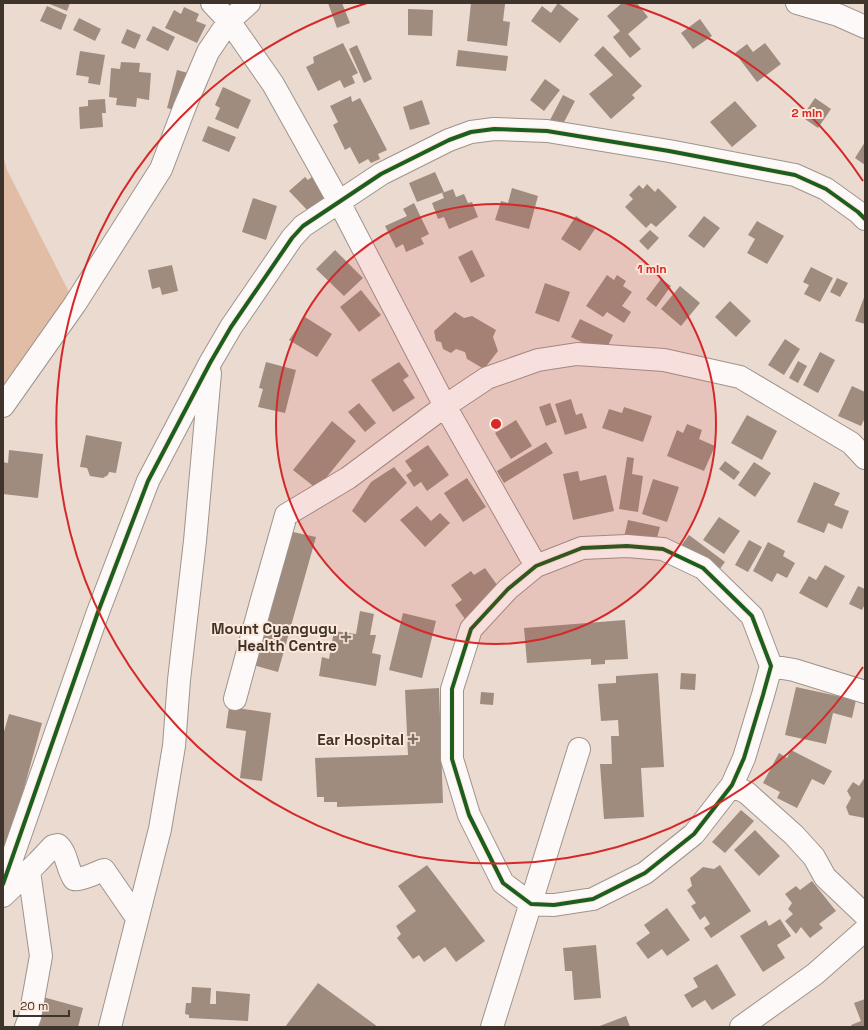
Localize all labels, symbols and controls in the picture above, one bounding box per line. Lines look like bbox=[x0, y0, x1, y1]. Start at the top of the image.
text: 2 min bbox=[791, 105, 823, 121]
text: 1 min bbox=[637, 261, 667, 277]
centre of rings bbox=[489, 417, 503, 431]
place label: Mount Cyangugu Health Centre bbox=[211, 619, 337, 655]
marker: Mount Cyangugu Health Centre bbox=[340, 631, 352, 643]
place label: Ear Hospital bbox=[317, 730, 404, 749]
marker: Ear Hospital bbox=[407, 733, 419, 745]
scale bar bbox=[14, 992, 69, 1018]
text: 20 m bbox=[20, 998, 48, 1014]

